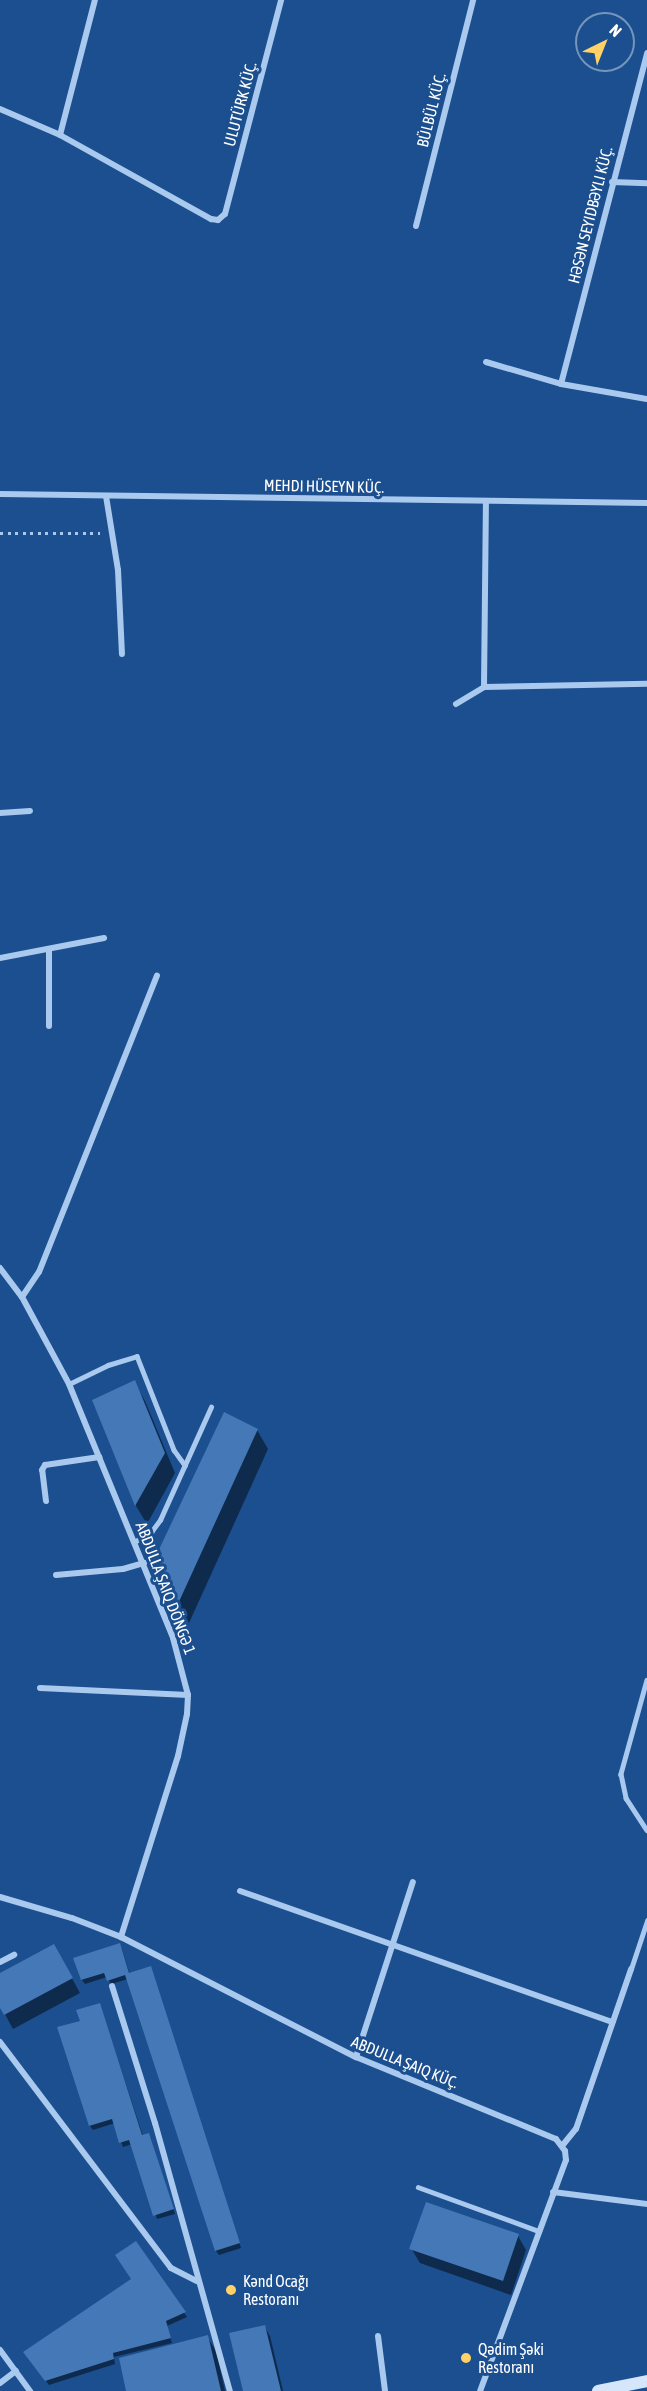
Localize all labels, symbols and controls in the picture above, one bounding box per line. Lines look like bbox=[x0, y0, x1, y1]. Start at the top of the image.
north arrow bbox=[575, 12, 635, 72]
text: N bbox=[606, 20, 626, 40]
street label: ULUTÜRK KÜÇ. bbox=[219, 60, 261, 148]
street label: BÜLBÜL KÜÇ. bbox=[412, 71, 450, 149]
street label: HƏSƏN SEYIDBƏYLI KÜÇ. bbox=[564, 145, 616, 285]
street label: MEHDI HÜSEYN KÜÇ. bbox=[264, 475, 384, 497]
street label: ABDULLA ŞAIQ DÖNGƏ 1 bbox=[132, 1519, 200, 1657]
street label: ABDULLA ŞAIQ KÜÇ. bbox=[349, 2032, 461, 2092]
place label: Kənd Ocağı Restoranı bbox=[243, 2271, 309, 2309]
marker: Kənd Ocağı Restoranı bbox=[224, 2283, 238, 2297]
place label: Qədim Şəki Restoranı bbox=[478, 2339, 544, 2377]
marker: Qədim Şəki Restoranı bbox=[459, 2351, 473, 2365]

